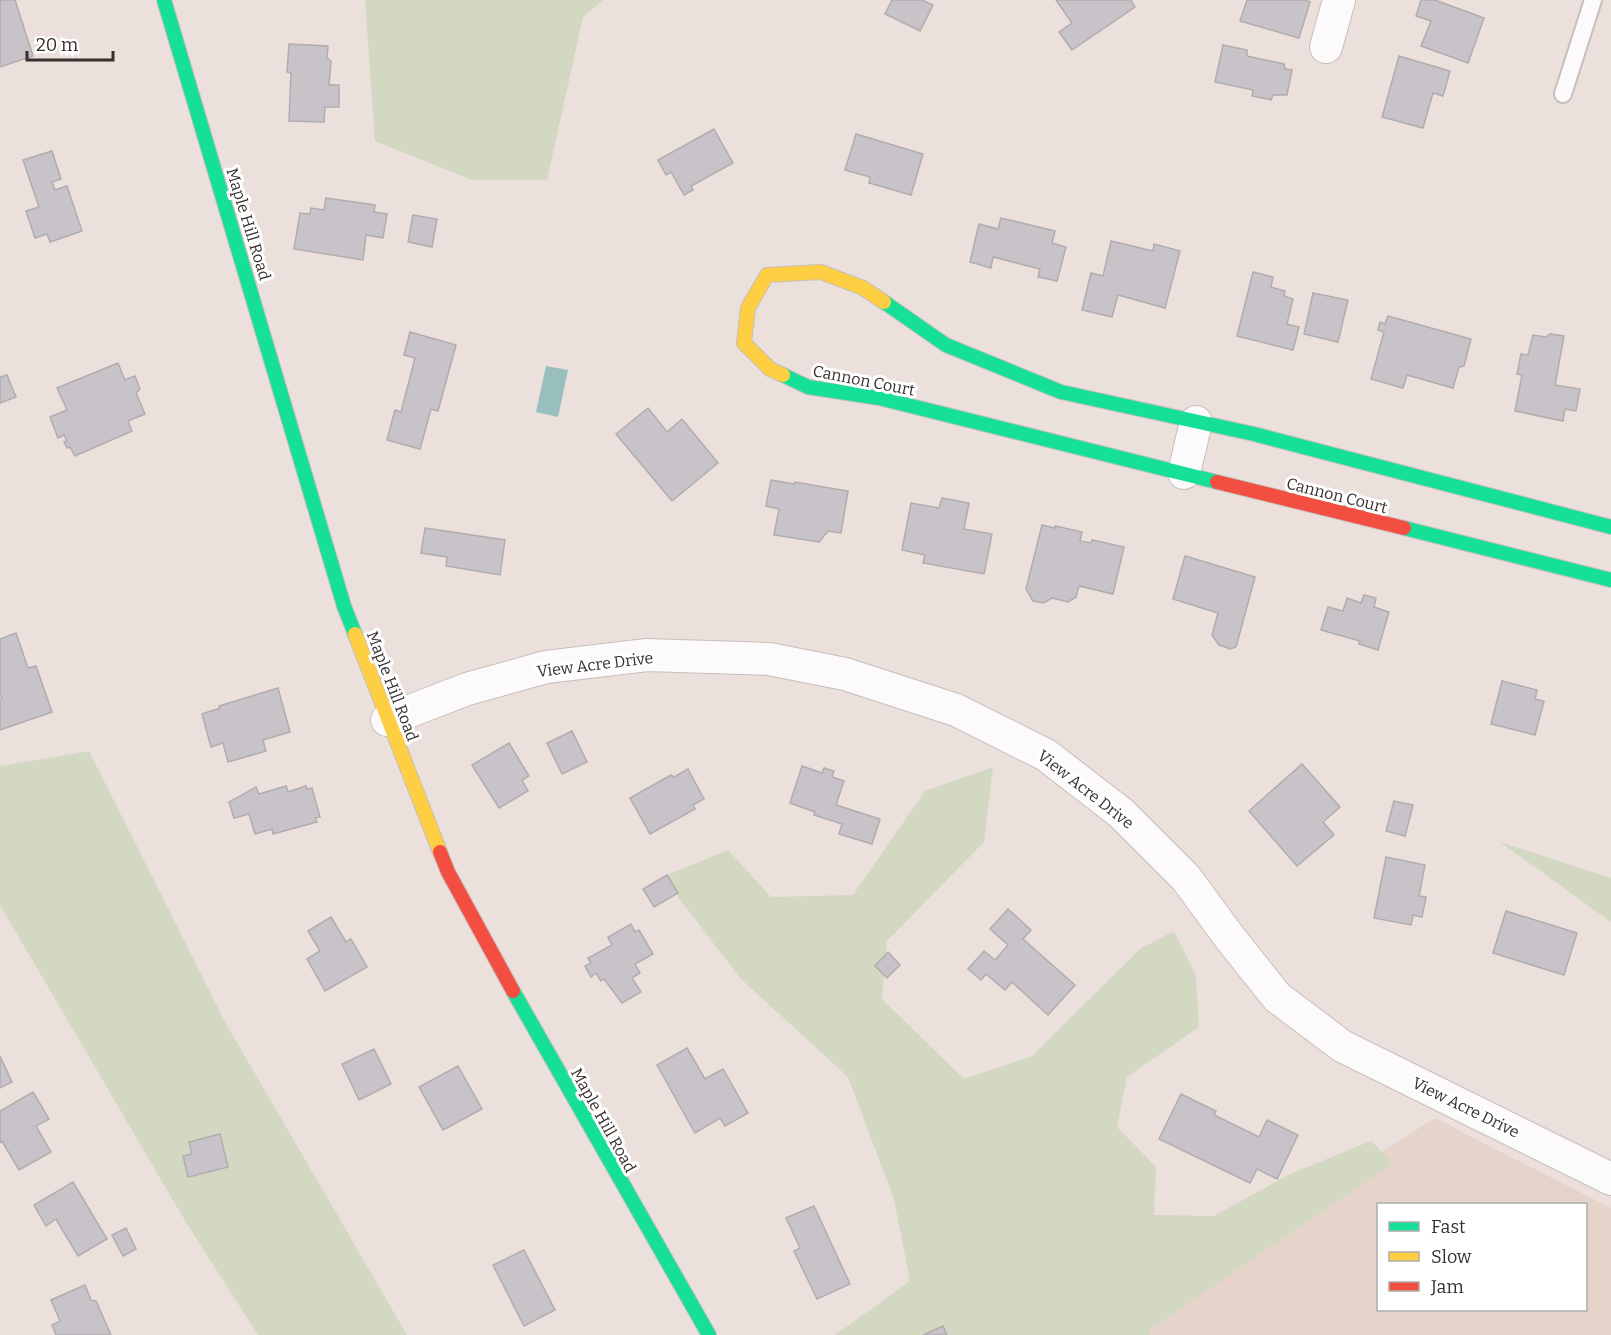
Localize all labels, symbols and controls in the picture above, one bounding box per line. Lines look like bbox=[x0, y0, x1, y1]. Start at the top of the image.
scale bar bbox=[27, 24, 112, 62]
text: 20 m bbox=[36, 34, 78, 56]
street label: Maple Hill Road bbox=[222, 166, 275, 283]
street label: Cannon Court bbox=[811, 361, 917, 400]
street label: Cannon Court bbox=[1284, 474, 1390, 517]
street label: Maple Hill Road bbox=[363, 628, 422, 744]
street label: View Acre Drive bbox=[536, 648, 654, 681]
street label: View Acre Drive bbox=[1034, 746, 1138, 833]
street label: Maple Hill Road bbox=[567, 1065, 640, 1176]
street label: View Acre Drive bbox=[1409, 1073, 1522, 1142]
legend bbox=[1377, 1203, 1587, 1311]
text: Fast bbox=[1431, 1216, 1466, 1238]
text: Slow bbox=[1431, 1246, 1472, 1268]
text: Jam bbox=[1430, 1276, 1464, 1298]

